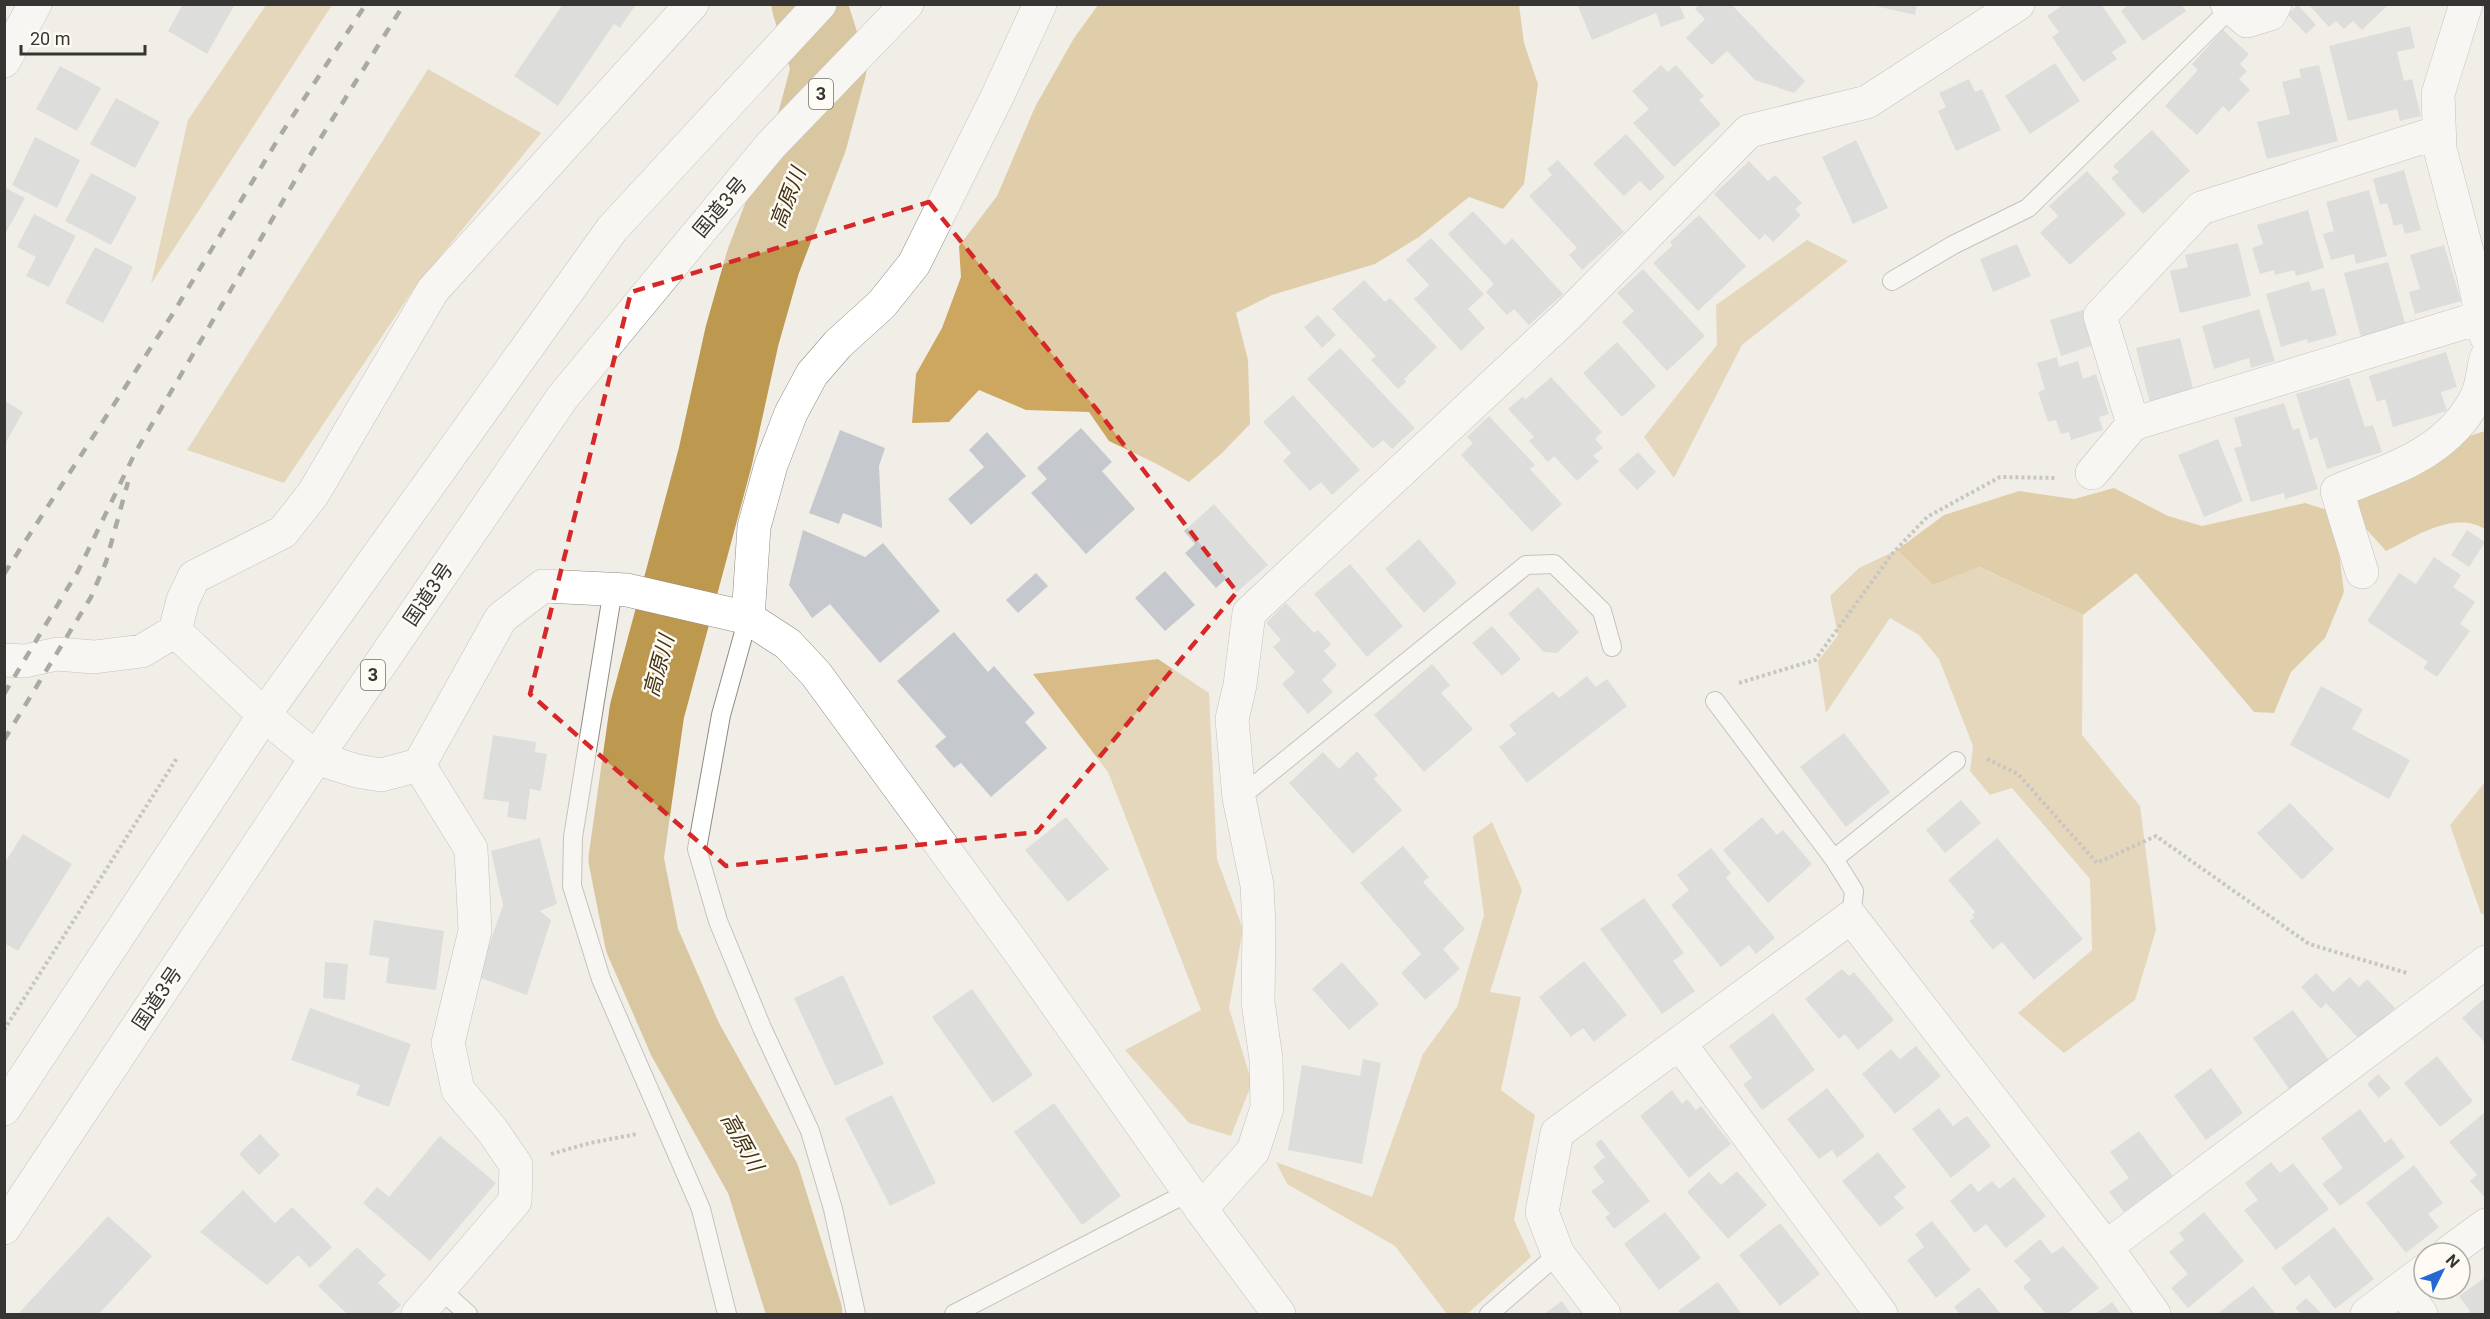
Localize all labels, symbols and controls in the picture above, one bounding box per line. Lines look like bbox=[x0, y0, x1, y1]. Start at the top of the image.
scale bar bbox=[21, 18, 146, 56]
text: 20 m bbox=[30, 28, 70, 49]
road number: 3 bbox=[809, 79, 833, 109]
water label: 高原川 bbox=[766, 162, 811, 232]
street label: 国道3号 bbox=[688, 172, 752, 242]
street label: 国道3号 bbox=[398, 558, 458, 630]
water label: 高原川 bbox=[639, 631, 679, 700]
road number: 3 bbox=[361, 660, 385, 690]
street label: 国道3号 bbox=[127, 962, 187, 1034]
water label: 高原川 bbox=[716, 1109, 769, 1177]
north arrow bbox=[2412, 1241, 2472, 1301]
text: N bbox=[2442, 1251, 2463, 1272]

